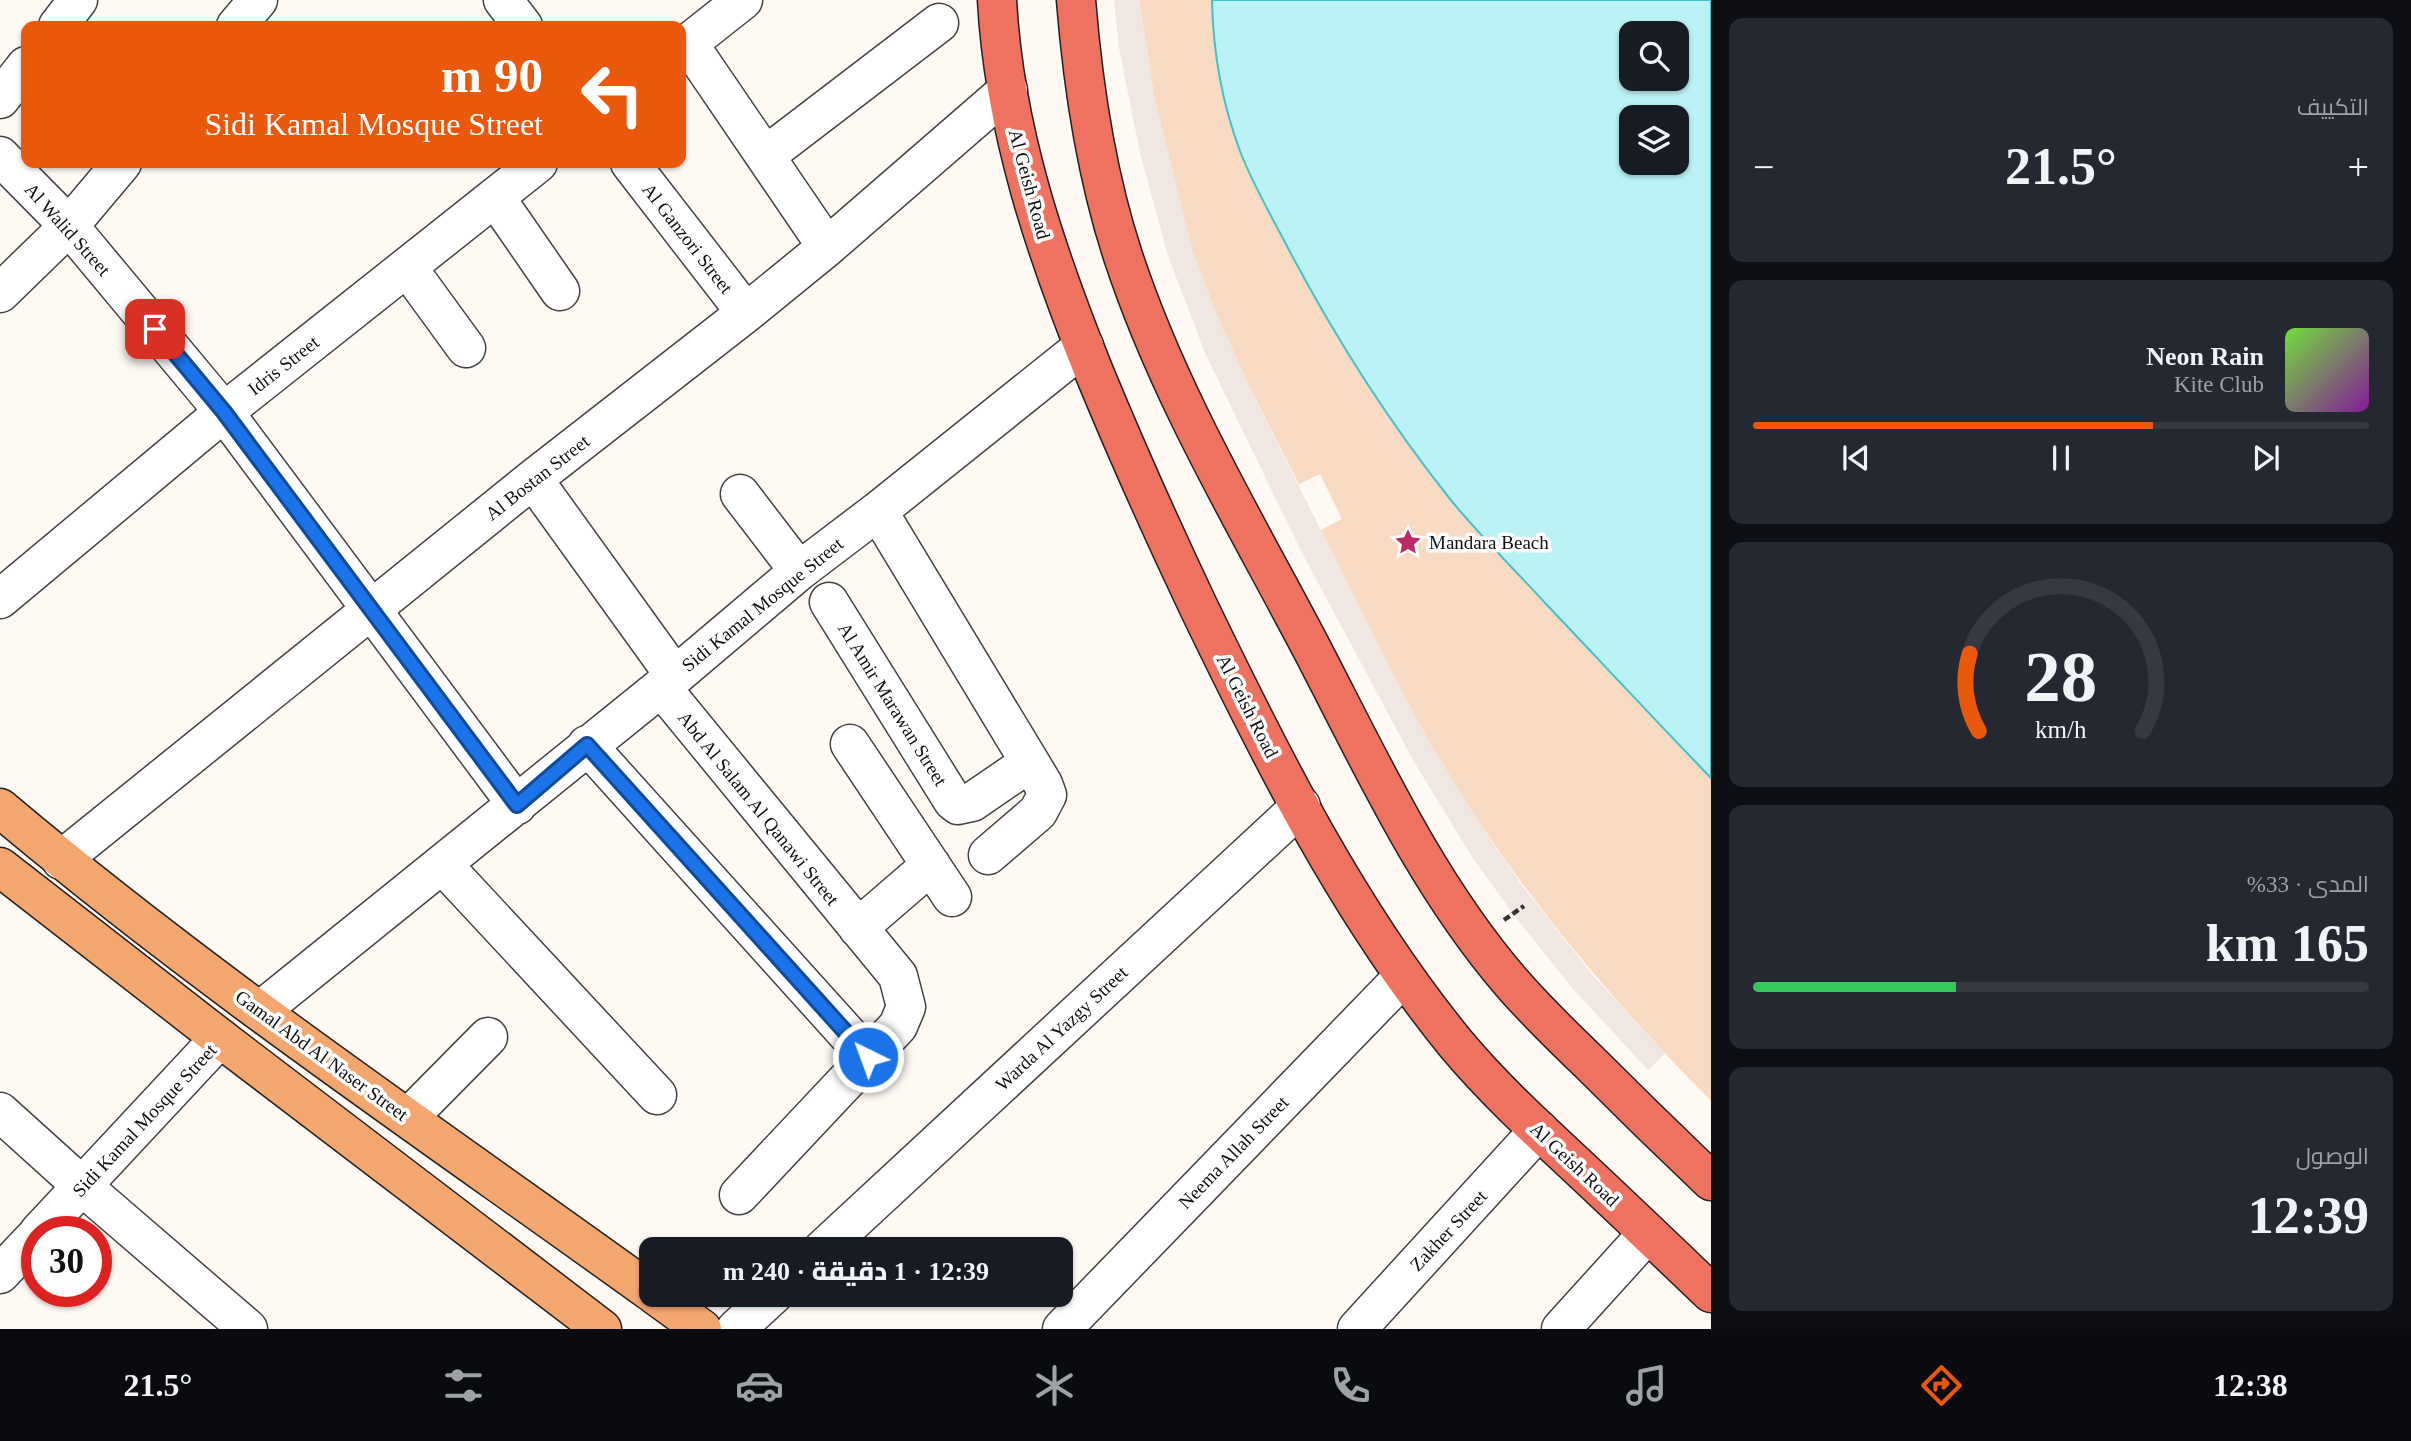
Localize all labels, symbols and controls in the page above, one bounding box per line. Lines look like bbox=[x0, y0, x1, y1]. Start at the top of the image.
map controls bbox=[1619, 21, 1689, 175]
button: search bbox=[1619, 21, 1689, 91]
text: 90 m bbox=[441, 48, 543, 103]
icon: left bbox=[567, 49, 658, 140]
text: التكييف bbox=[2297, 95, 2369, 120]
button: layers bbox=[1619, 105, 1689, 175]
text: Sidi Kamal Mosque Street bbox=[204, 106, 543, 142]
street label: Al Geish Road bbox=[1005, 127, 1054, 242]
text: 21.5° bbox=[2005, 138, 2117, 195]
text: − bbox=[1753, 146, 1774, 188]
text: + bbox=[2348, 146, 2369, 188]
street label: Al Walid Street bbox=[21, 179, 115, 281]
street label: Al Ganzori Street bbox=[638, 179, 738, 298]
pin bbox=[125, 299, 185, 359]
icon: arrive bbox=[136, 310, 174, 348]
street label: Idris Street bbox=[244, 331, 323, 399]
text: Neon Rain bbox=[2146, 342, 2264, 371]
text: Kite Club bbox=[2174, 372, 2264, 397]
street label: Al Bostan Street bbox=[481, 430, 594, 524]
icon: previous bbox=[1837, 439, 1875, 477]
icon: pause bbox=[2042, 439, 2080, 477]
icon: next bbox=[2247, 439, 2285, 477]
place icon: Mandara Beach bbox=[1393, 527, 1423, 557]
place label: Mandara Beach bbox=[1429, 532, 1549, 553]
street label: Sidi Kamal Mosque Street bbox=[678, 533, 848, 676]
street label: Al Amir Marawan Street bbox=[834, 619, 952, 790]
text: 28 bbox=[2025, 636, 2097, 717]
street label: Al Geish Road bbox=[1213, 651, 1283, 762]
street label: Abd Al Salam Al Qanawi Street bbox=[674, 707, 844, 910]
text: km/h bbox=[2035, 715, 2087, 742]
text: المدى · 33% bbox=[2247, 872, 2369, 897]
text: 165 km bbox=[2206, 915, 2369, 972]
street label: Warda Al Yazgy Street bbox=[991, 961, 1132, 1095]
street label: Gamal Abd Al Naser Street bbox=[231, 986, 413, 1125]
position arrow bbox=[831, 1020, 905, 1094]
street label: Sidi Kamal Mosque Street bbox=[68, 1039, 221, 1201]
street label: Neema Allah Street bbox=[1174, 1091, 1293, 1213]
street label: Al Geish Road bbox=[1526, 1118, 1623, 1211]
text: الوصول bbox=[2296, 1144, 2369, 1169]
street label: Zakher Street bbox=[1406, 1185, 1492, 1275]
text: 12:39 bbox=[2248, 1187, 2369, 1244]
speed limit sign: 30 bbox=[21, 1216, 112, 1307]
text: 12:39 · 1 دقيقة · 240 m bbox=[723, 1257, 989, 1286]
icon: filters bbox=[439, 1361, 488, 1410]
icon: car bbox=[735, 1361, 784, 1410]
icon: climate bbox=[1030, 1361, 1079, 1410]
icon: phone bbox=[1326, 1361, 1375, 1410]
icon: music bbox=[1622, 1361, 1671, 1410]
icon: directions bbox=[1917, 1361, 1966, 1410]
text: 21.5° bbox=[123, 1367, 192, 1403]
text: 12:38 bbox=[2213, 1367, 2288, 1403]

